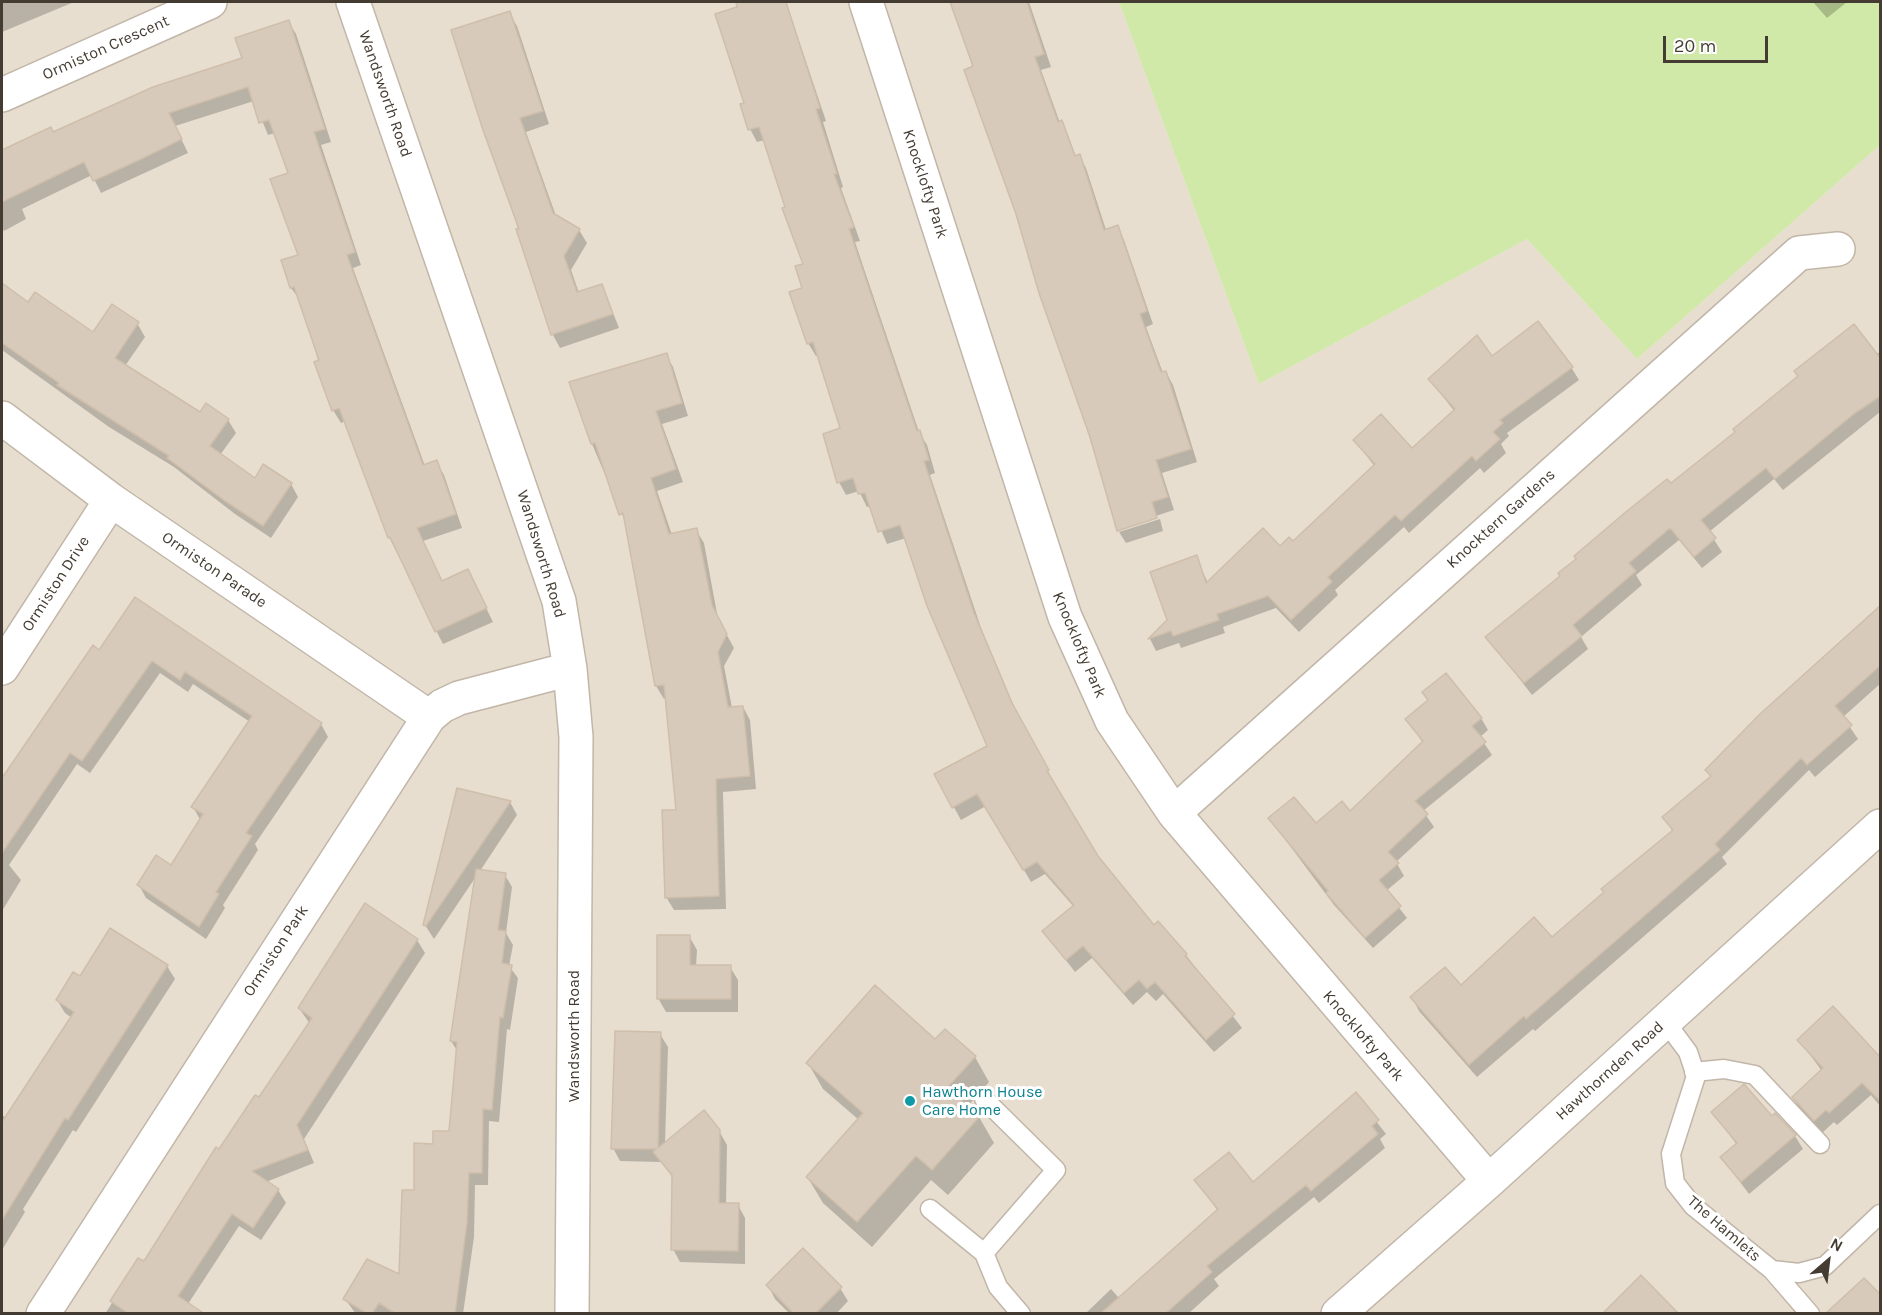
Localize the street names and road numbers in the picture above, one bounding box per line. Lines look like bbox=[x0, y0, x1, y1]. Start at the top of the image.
street label: Ormiston Crescent bbox=[40, 11, 172, 85]
street label: Wandsworth Road bbox=[354, 28, 416, 160]
street label: Knocklofty Park bbox=[898, 127, 952, 241]
street label: Knocktern Gardens bbox=[1443, 465, 1559, 573]
street label: Wandsworth Road bbox=[512, 488, 570, 620]
street label: Ormiston Parade bbox=[158, 528, 270, 612]
street label: Ormiston Drive bbox=[18, 533, 94, 635]
street label: Knocklofty Park bbox=[1048, 589, 1110, 701]
street label: Ormiston Park bbox=[239, 902, 313, 1000]
street label: Wandsworth Road bbox=[564, 970, 584, 1102]
street label: Knocklofty Park bbox=[1318, 987, 1408, 1085]
street label: Hawthornden Road bbox=[1552, 1017, 1668, 1125]
street label: The Hamlets bbox=[1683, 1192, 1765, 1266]

